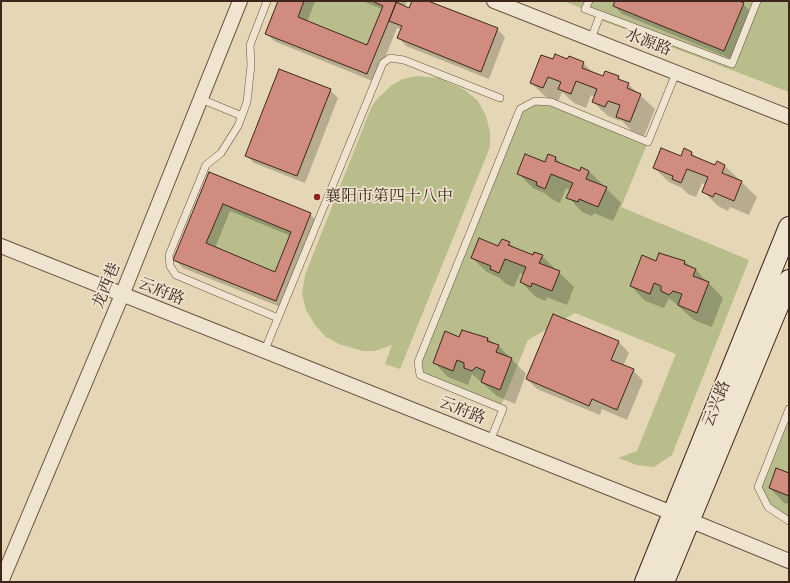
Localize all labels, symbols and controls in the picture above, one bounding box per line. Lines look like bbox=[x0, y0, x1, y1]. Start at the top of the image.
street label: 水源路 bbox=[622, 25, 674, 61]
place label: 襄阳市第四十八中 bbox=[325, 187, 453, 207]
marker: 襄阳市第四十八中 bbox=[312, 192, 322, 202]
street label: 龙西巷 bbox=[89, 260, 125, 312]
street label: 云府路 bbox=[135, 274, 187, 310]
street label: 云兴路 bbox=[699, 378, 735, 430]
street label: 云府路 bbox=[436, 393, 488, 429]

